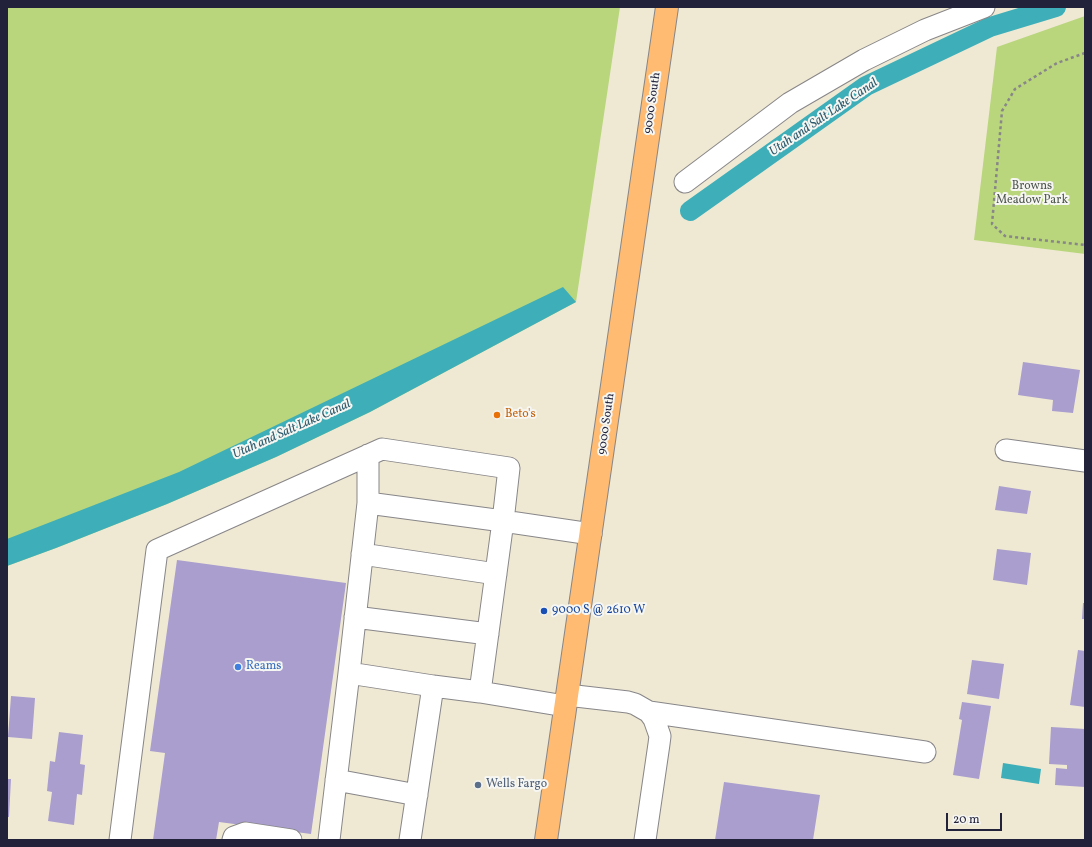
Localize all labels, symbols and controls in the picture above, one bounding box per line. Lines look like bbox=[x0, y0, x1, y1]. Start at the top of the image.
street label: 9000 South bbox=[642, 71, 664, 135]
water label: Utah and Salt Lake Canal bbox=[767, 76, 881, 160]
park label: Browns Meadow Park bbox=[996, 180, 1068, 208]
street label: 9000 South bbox=[596, 392, 618, 456]
water label: Utah and Salt Lake Canal bbox=[231, 397, 353, 463]
place label: Beto's bbox=[505, 408, 536, 422]
marker: Beto's bbox=[492, 410, 502, 420]
place label: 9000 S @ 2610 W bbox=[552, 604, 645, 618]
marker: 9000 S @ 2610 W bbox=[539, 606, 549, 616]
place label: Reams bbox=[246, 660, 281, 674]
marker: Reams bbox=[233, 662, 243, 672]
place label: Wells Fargo bbox=[486, 778, 547, 792]
marker: Wells Fargo bbox=[473, 780, 483, 790]
scale bar bbox=[948, 805, 1004, 831]
text: 20 m bbox=[953, 812, 980, 828]

